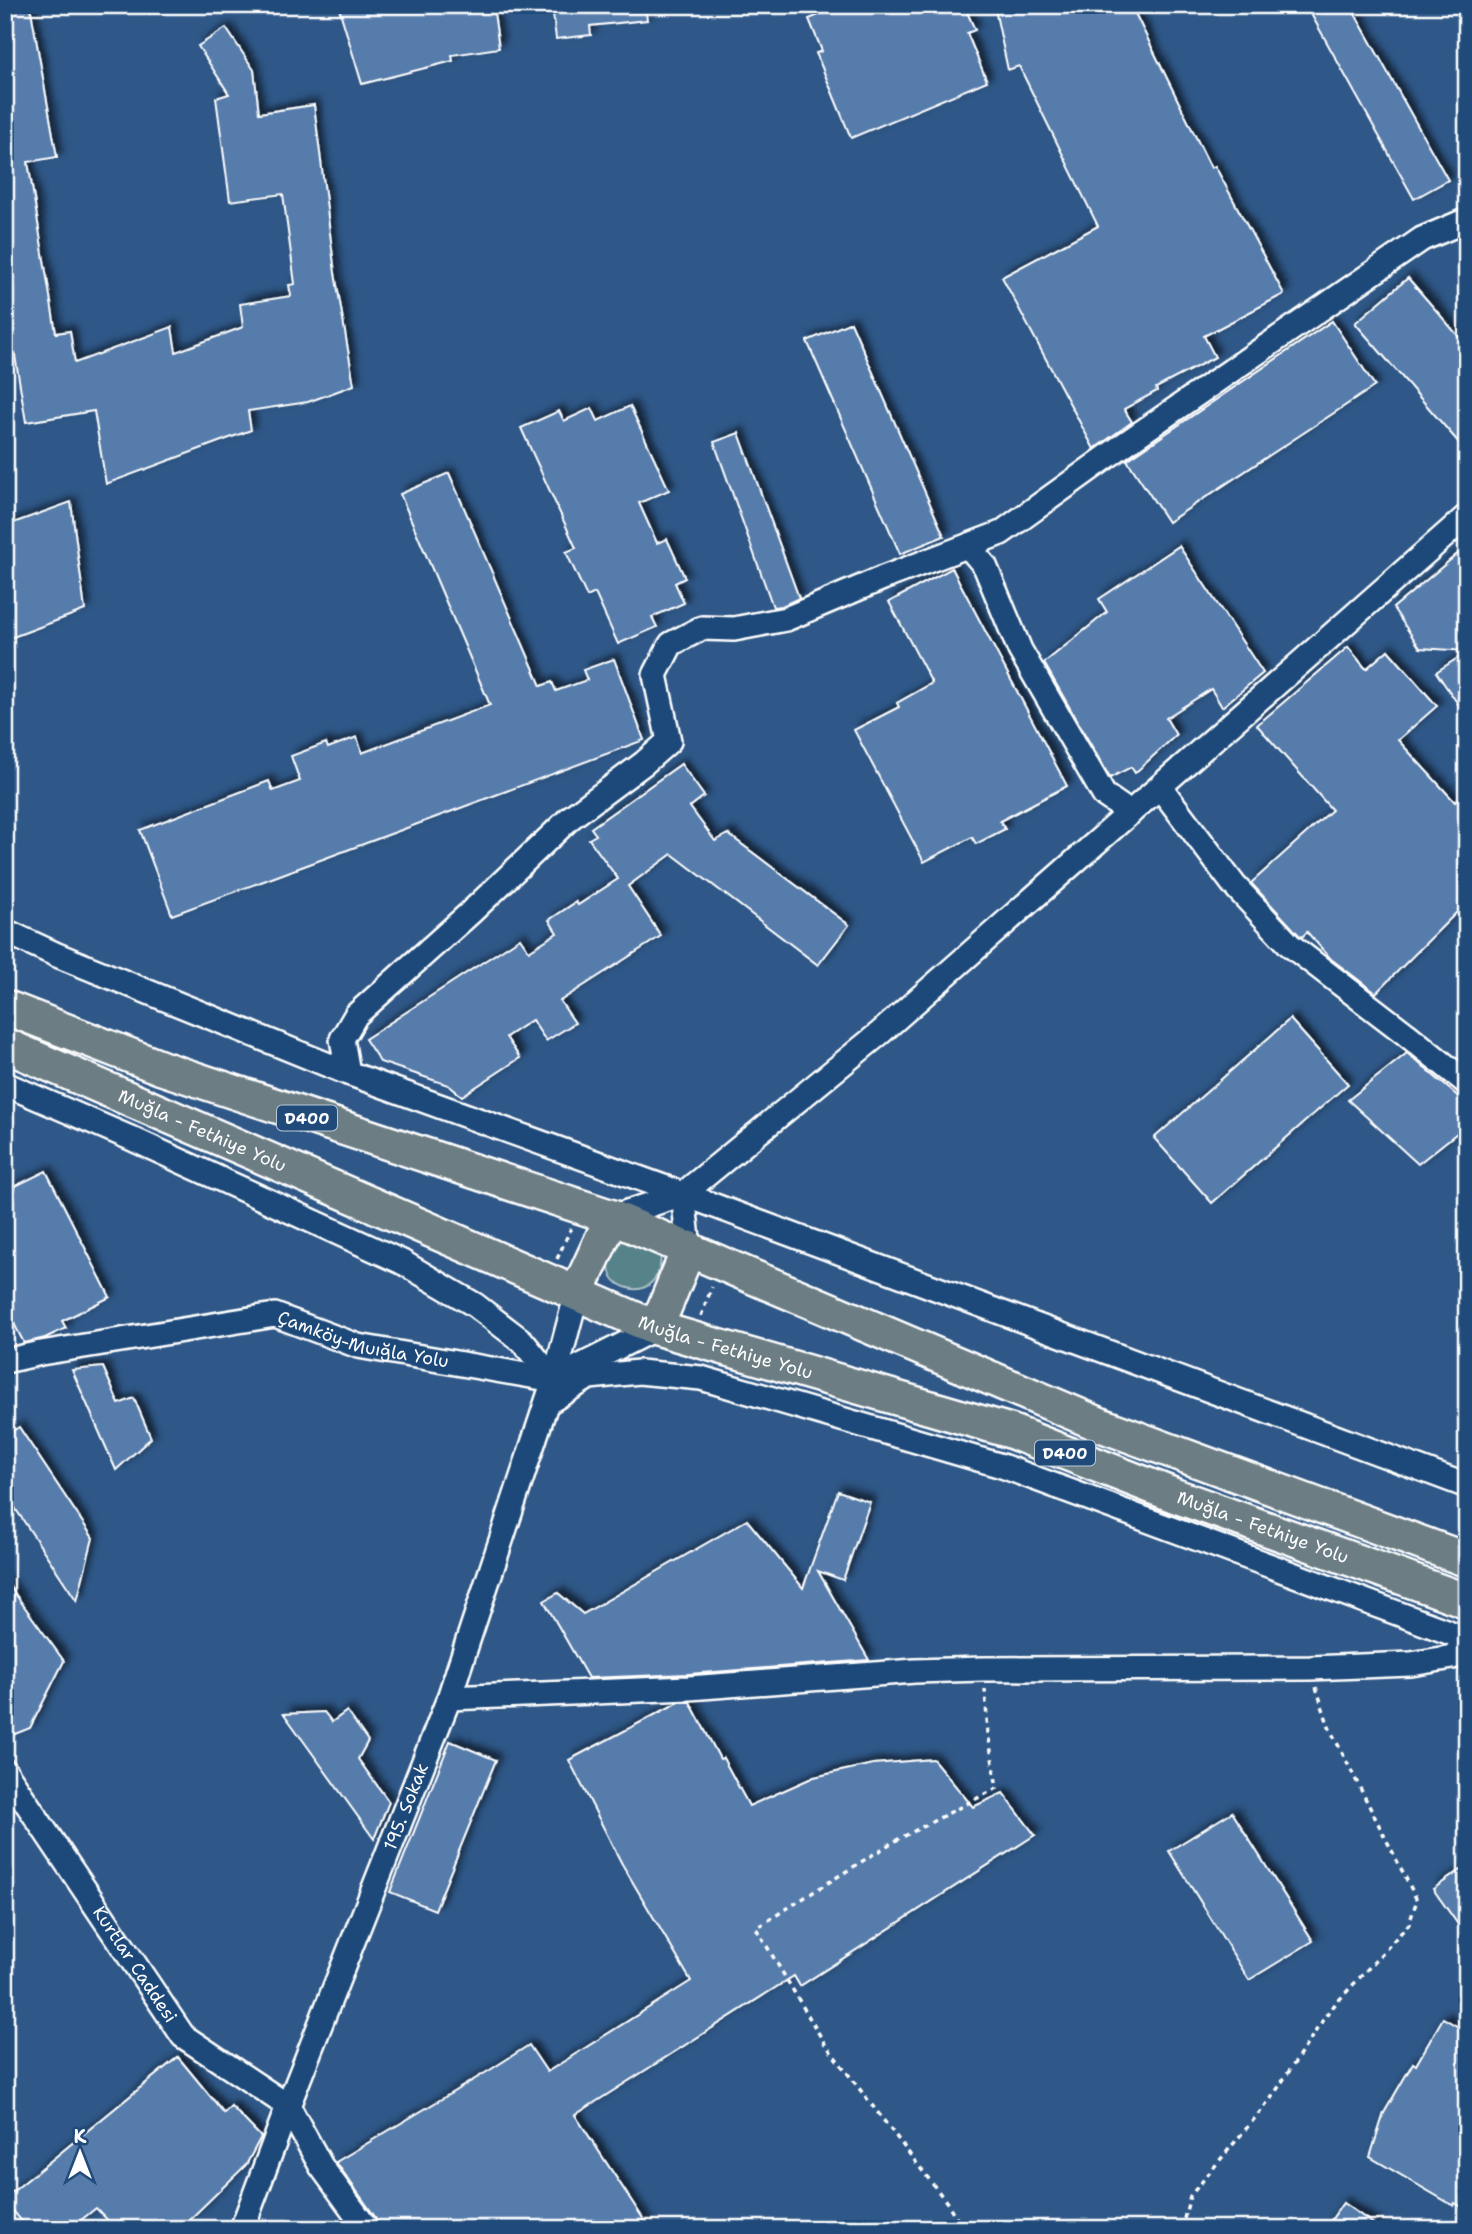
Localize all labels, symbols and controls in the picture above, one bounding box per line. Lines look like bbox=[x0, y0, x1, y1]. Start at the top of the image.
street label: Muğla - Fethiye Yolu bbox=[114, 1084, 290, 1178]
road number: D400 bbox=[277, 1106, 337, 1130]
street label: Çamköy-Muığla Yolu bbox=[274, 1305, 451, 1374]
street label: Muğla - Fethiye Yolu bbox=[634, 1310, 815, 1385]
road number: D400 bbox=[1035, 1441, 1095, 1466]
street label: Muğla - Fethiye Yolu bbox=[1174, 1485, 1352, 1569]
street label: 195. Sokak bbox=[378, 1760, 434, 1854]
street label: Kurtlar Caddesi bbox=[87, 1901, 183, 2027]
north arrow bbox=[46, 2118, 116, 2188]
text: K bbox=[74, 2124, 87, 2149]

